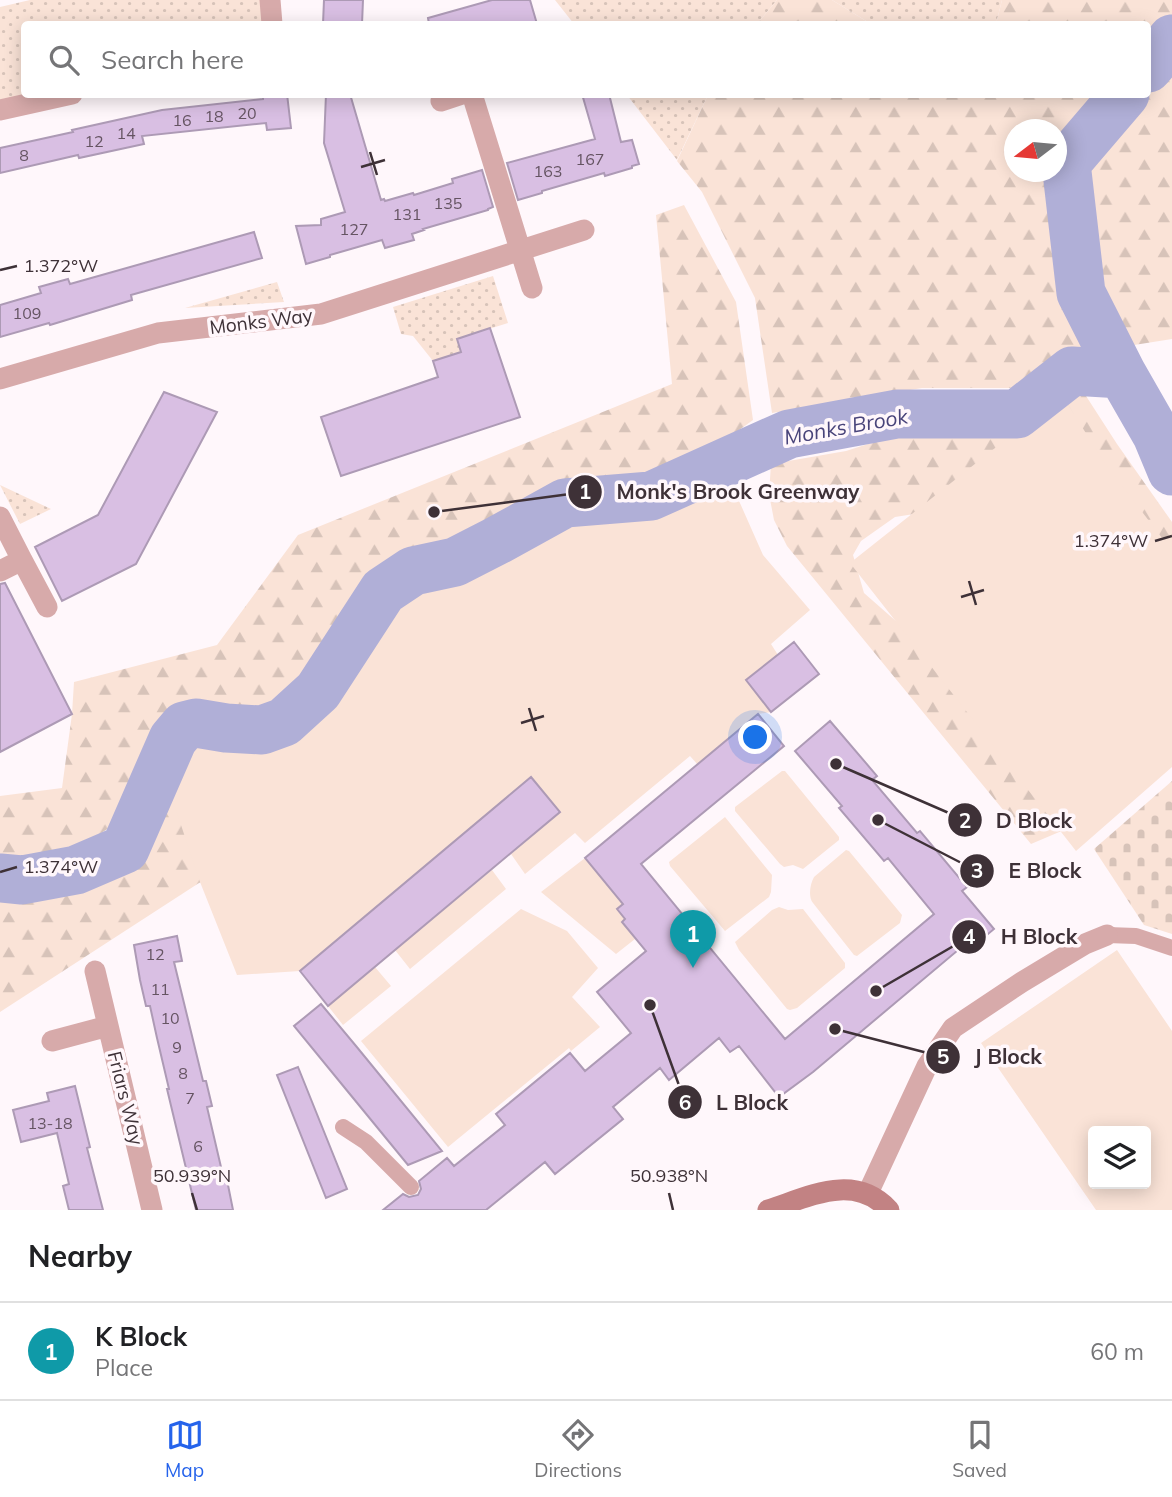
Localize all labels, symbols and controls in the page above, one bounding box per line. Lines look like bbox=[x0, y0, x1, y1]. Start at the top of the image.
search box bbox=[21, 21, 1151, 98]
icon: search bbox=[45, 41, 83, 79]
text: Search here bbox=[101, 43, 244, 76]
house number: 20 bbox=[237, 103, 257, 123]
house number: 18 bbox=[204, 106, 224, 126]
house number: 16 bbox=[172, 110, 192, 130]
north arrow bbox=[1004, 119, 1067, 182]
house number: 14 bbox=[116, 123, 136, 143]
house number: 12 bbox=[84, 131, 104, 151]
house number: 8 bbox=[19, 145, 29, 165]
house number: 167 bbox=[576, 149, 604, 169]
house number: 163 bbox=[534, 161, 562, 181]
house number: 135 bbox=[434, 193, 462, 213]
house number: 131 bbox=[393, 204, 421, 224]
house number: 127 bbox=[340, 219, 368, 239]
text: 1.372°W bbox=[24, 254, 98, 277]
house number: 109 bbox=[13, 303, 41, 323]
street label: Monks Way bbox=[208, 303, 314, 339]
water label: Monks Brook bbox=[782, 402, 911, 450]
callout: Monk's Brook Greenway bbox=[568, 471, 874, 513]
text: 1 bbox=[579, 478, 591, 504]
text: Monk's Brook Greenway bbox=[617, 478, 860, 504]
text: 1.374°W bbox=[1074, 529, 1148, 552]
your location bbox=[738, 720, 772, 754]
callout: D Block bbox=[947, 799, 1086, 841]
text: 2 bbox=[959, 807, 971, 833]
text: D Block bbox=[996, 807, 1073, 833]
callout: E Block bbox=[959, 850, 1095, 892]
text: 1.374°W bbox=[24, 855, 98, 878]
text: 3 bbox=[971, 857, 983, 883]
text: E Block bbox=[1009, 857, 1082, 883]
pin: 1 bbox=[670, 910, 716, 968]
callout: H Block bbox=[952, 916, 1091, 958]
text: 4 bbox=[963, 923, 976, 949]
text: H Block bbox=[1001, 923, 1078, 949]
house number: 12 bbox=[145, 944, 165, 964]
house number: 11 bbox=[150, 979, 170, 999]
house number: 10 bbox=[160, 1008, 180, 1028]
callout: J Block bbox=[925, 1036, 1056, 1078]
house number: 9 bbox=[172, 1037, 182, 1057]
text: 5 bbox=[937, 1043, 949, 1069]
text: J Block bbox=[974, 1043, 1042, 1069]
street label: Friars Way bbox=[103, 1049, 149, 1147]
house number: 8 bbox=[178, 1063, 188, 1083]
callout: L Block bbox=[667, 1081, 802, 1123]
house number: 7 bbox=[185, 1088, 195, 1108]
text: 6 bbox=[679, 1089, 691, 1115]
text: L Block bbox=[716, 1089, 788, 1115]
house number: 13-18 bbox=[27, 1113, 73, 1133]
map controls bbox=[1088, 1126, 1151, 1189]
button: layers bbox=[1088, 1126, 1151, 1189]
house number: 6 bbox=[193, 1136, 203, 1156]
text: 50.939°N bbox=[153, 1164, 231, 1187]
text: 50.938°N bbox=[630, 1164, 708, 1187]
text: Nearby bbox=[28, 1237, 132, 1275]
text: K Block bbox=[95, 1320, 187, 1353]
text: 1 bbox=[44, 1337, 58, 1366]
text: 60 m bbox=[1090, 1337, 1144, 1366]
text: Place bbox=[95, 1353, 153, 1382]
tab: Map bbox=[165, 1416, 204, 1482]
tab: Directions bbox=[534, 1416, 622, 1482]
tab: Saved bbox=[952, 1416, 1007, 1482]

